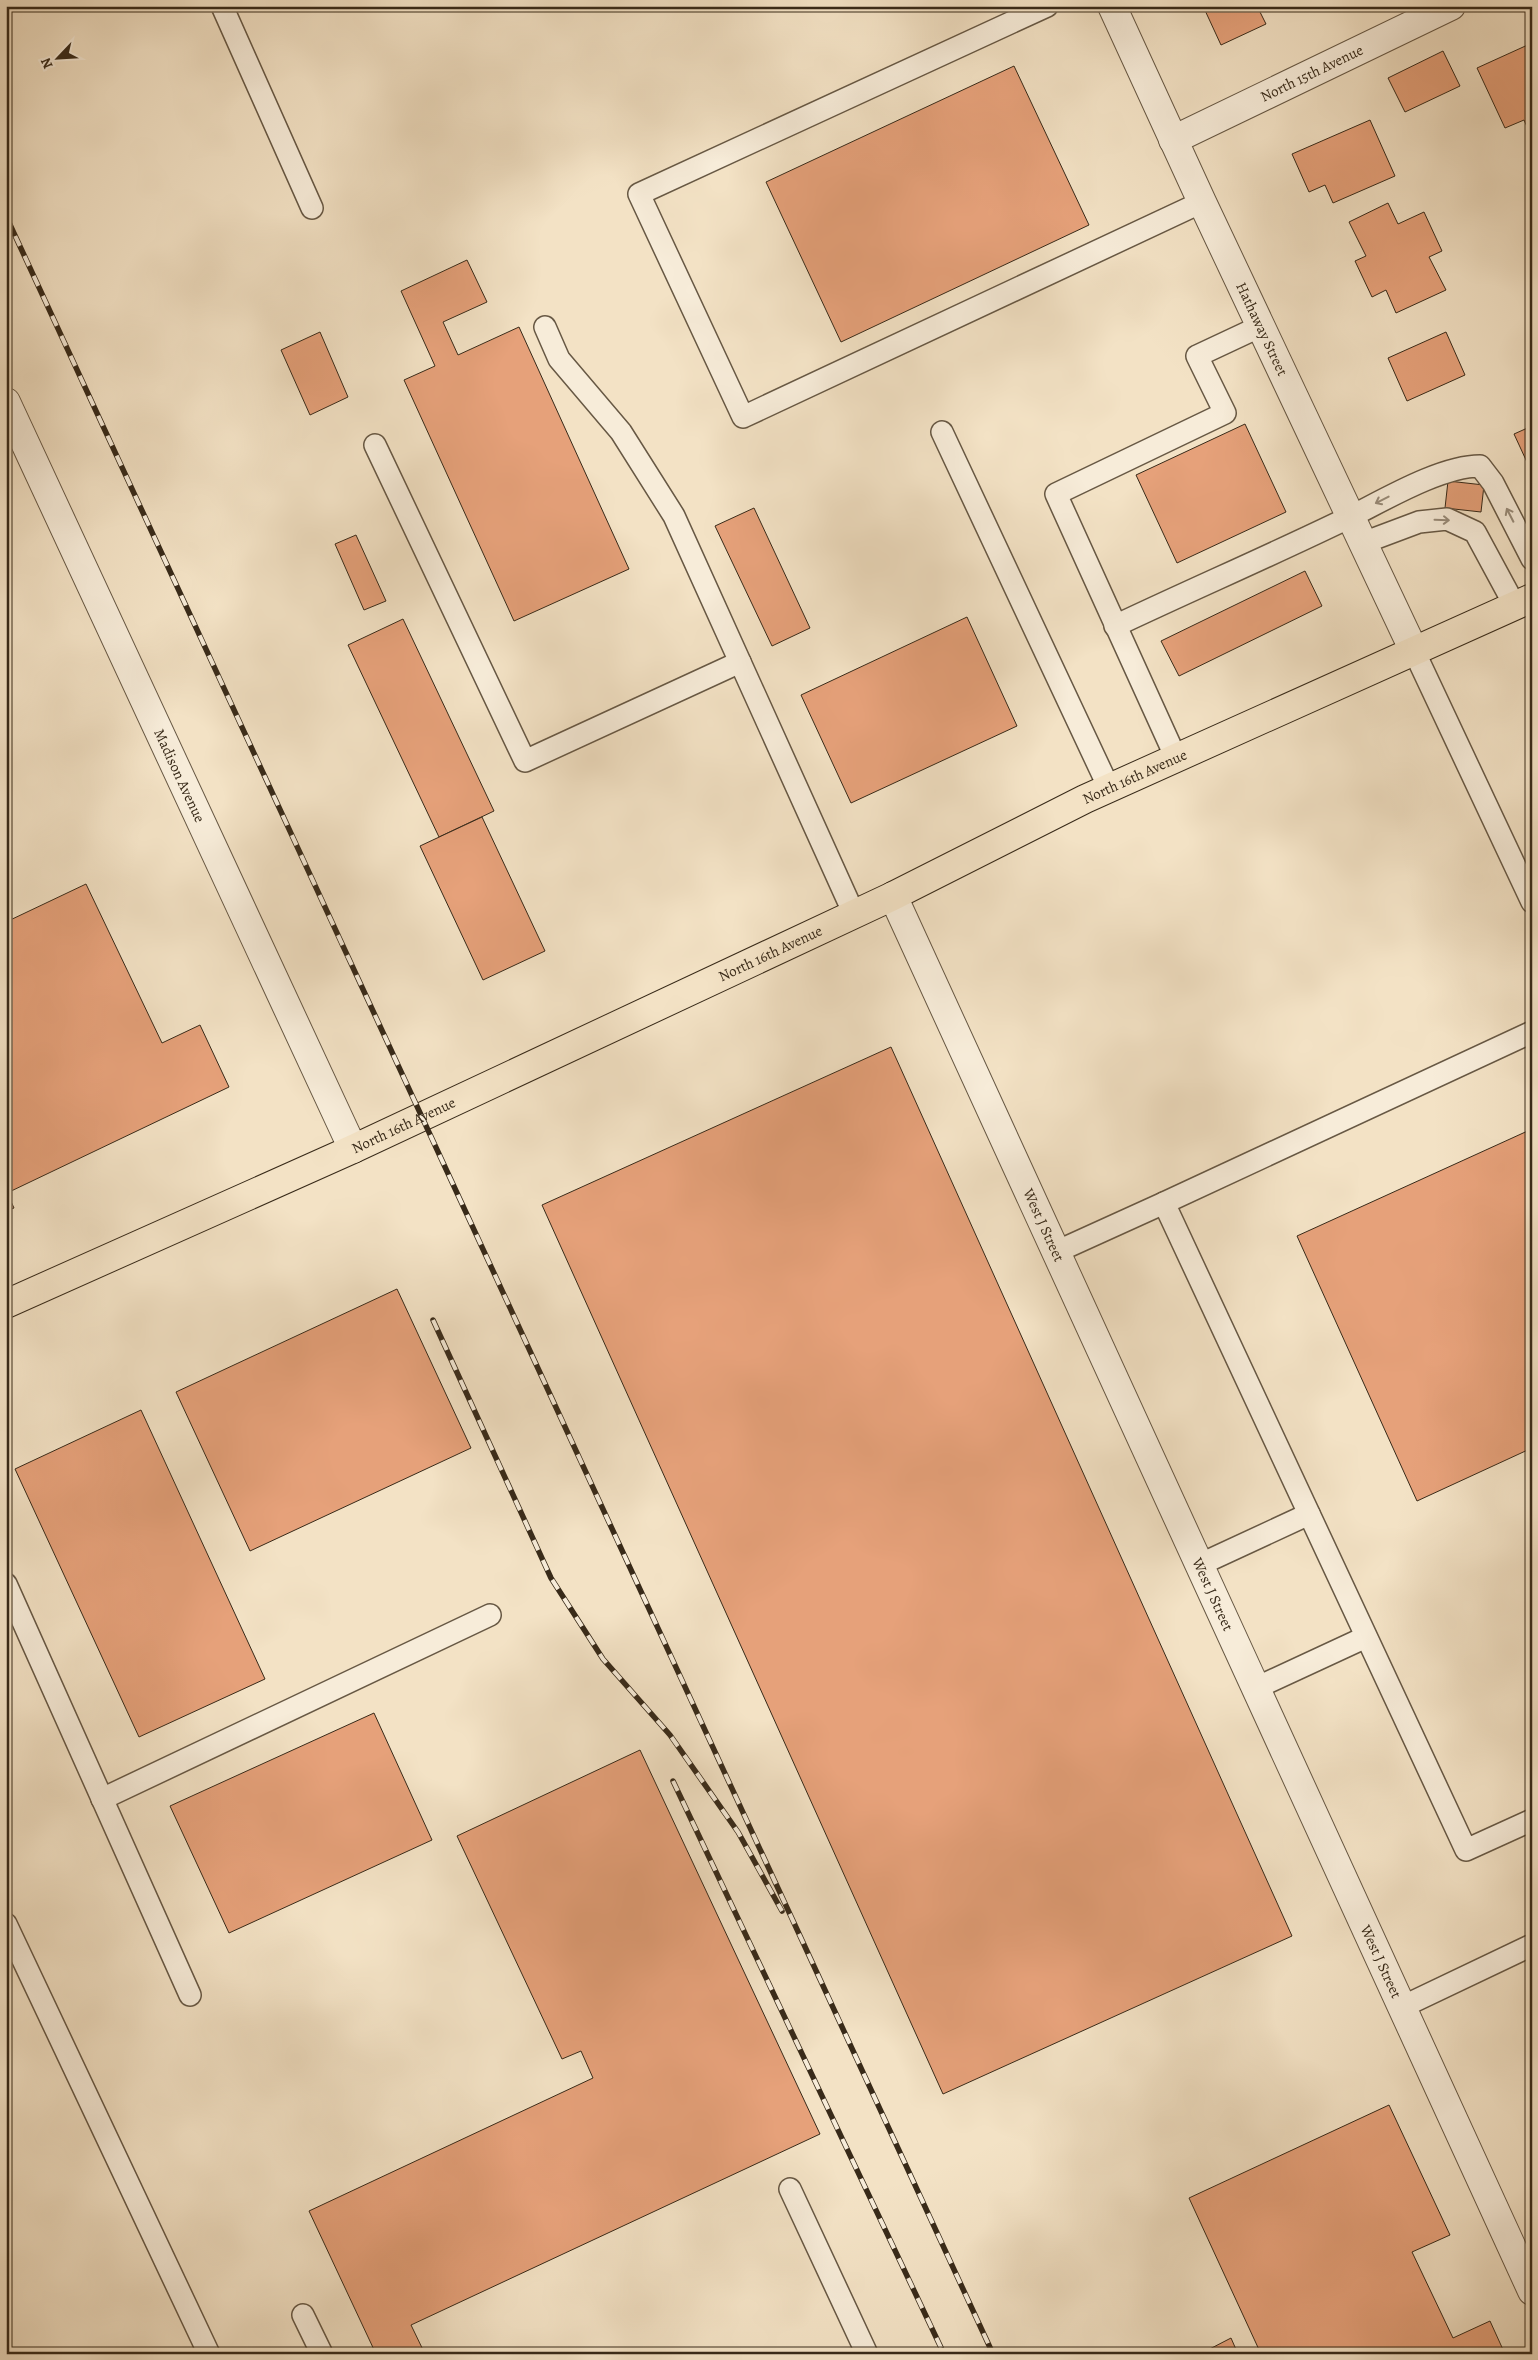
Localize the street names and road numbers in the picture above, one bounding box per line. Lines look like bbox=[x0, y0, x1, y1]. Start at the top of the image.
street label: North 15th Avenue bbox=[1257, 40, 1367, 106]
street label: Hathaway Street bbox=[1231, 279, 1293, 379]
street label: Madison Avenue bbox=[149, 725, 210, 826]
street label: North 16th Avenue bbox=[1079, 744, 1190, 809]
street label: North 16th Avenue bbox=[715, 920, 826, 986]
street label: North 16th Avenue bbox=[349, 1092, 459, 1158]
street label: West J Street bbox=[1018, 1184, 1069, 1265]
street label: West J Street bbox=[1187, 1554, 1238, 1634]
street label: West J Street bbox=[1355, 1921, 1407, 2001]

